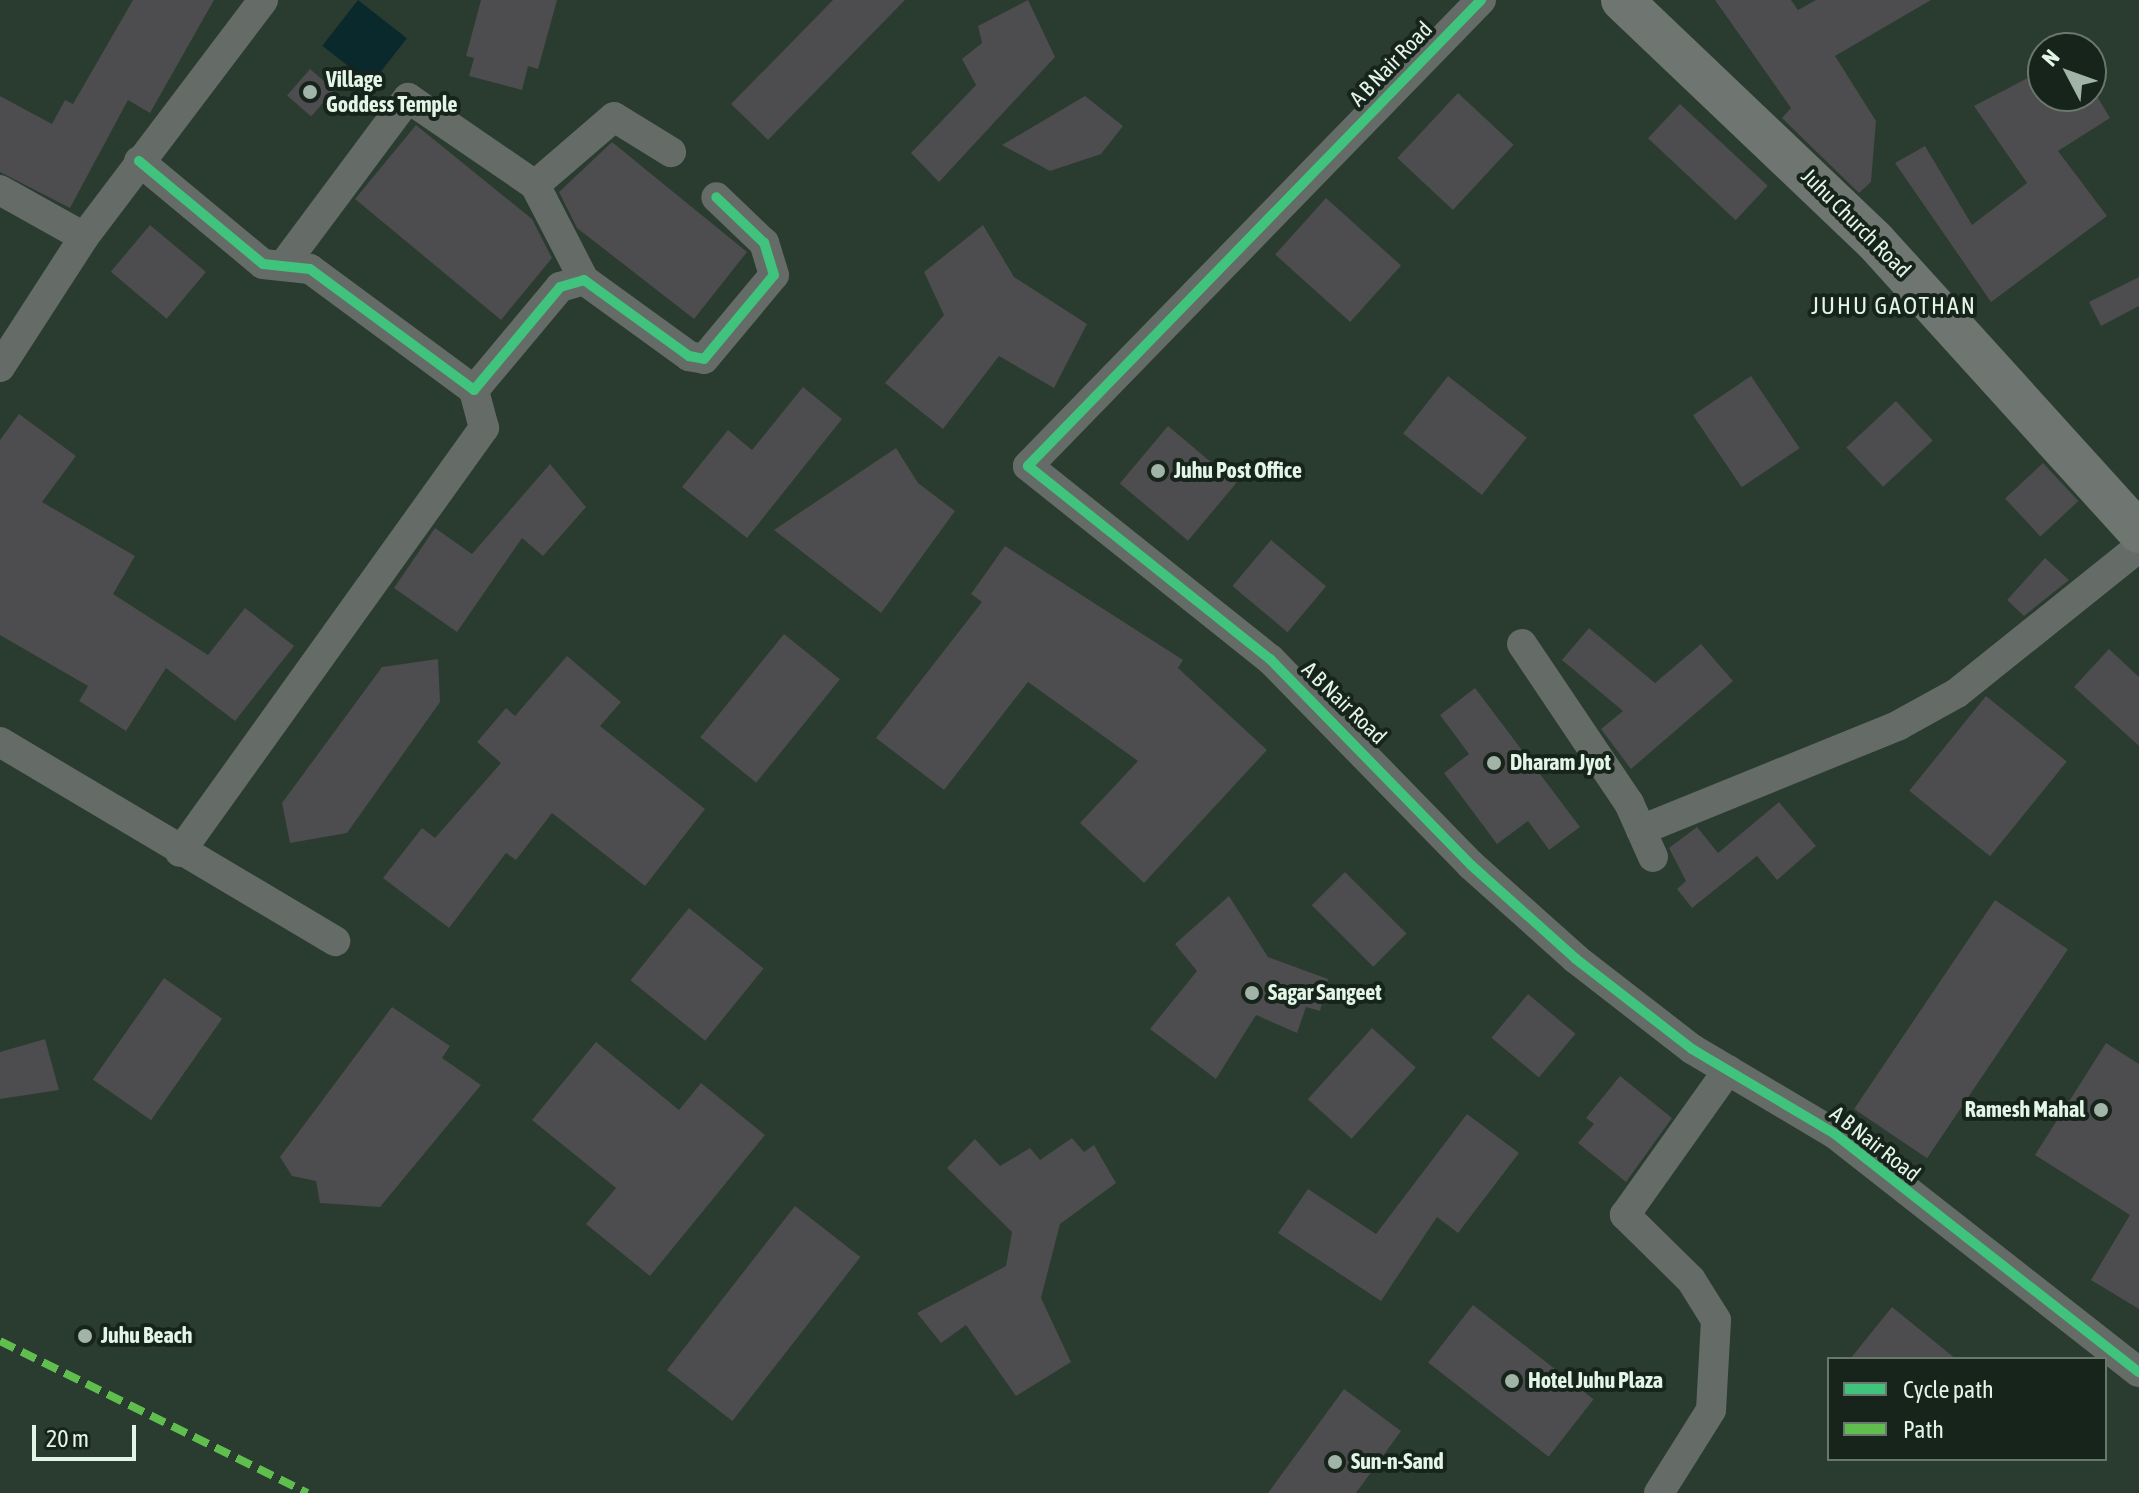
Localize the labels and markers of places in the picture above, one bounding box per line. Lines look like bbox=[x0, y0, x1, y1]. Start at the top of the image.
place label: Village Goddess Temple bbox=[326, 66, 458, 118]
marker: Village Goddess Temple bbox=[301, 83, 319, 101]
place label: Juhu Post Office bbox=[1174, 458, 1302, 484]
marker: Juhu Post Office bbox=[1149, 462, 1167, 480]
place label: Dharam Jyot bbox=[1510, 750, 1611, 776]
marker: Dharam Jyot bbox=[1485, 754, 1503, 772]
place label: Sagar Sangeet bbox=[1268, 980, 1382, 1006]
marker: Sagar Sangeet bbox=[1243, 984, 1261, 1002]
place label: Ramesh Mahal bbox=[1965, 1097, 2085, 1123]
marker: Ramesh Mahal bbox=[2092, 1101, 2110, 1119]
place label: Juhu Beach bbox=[101, 1323, 192, 1349]
marker: Juhu Beach bbox=[76, 1327, 94, 1345]
place label: Hotel Juhu Plaza bbox=[1528, 1368, 1663, 1394]
marker: Hotel Juhu Plaza bbox=[1503, 1372, 1521, 1390]
place label: Sun-n-Sand bbox=[1351, 1449, 1444, 1475]
marker: Sun-n-Sand bbox=[1326, 1453, 1344, 1471]

